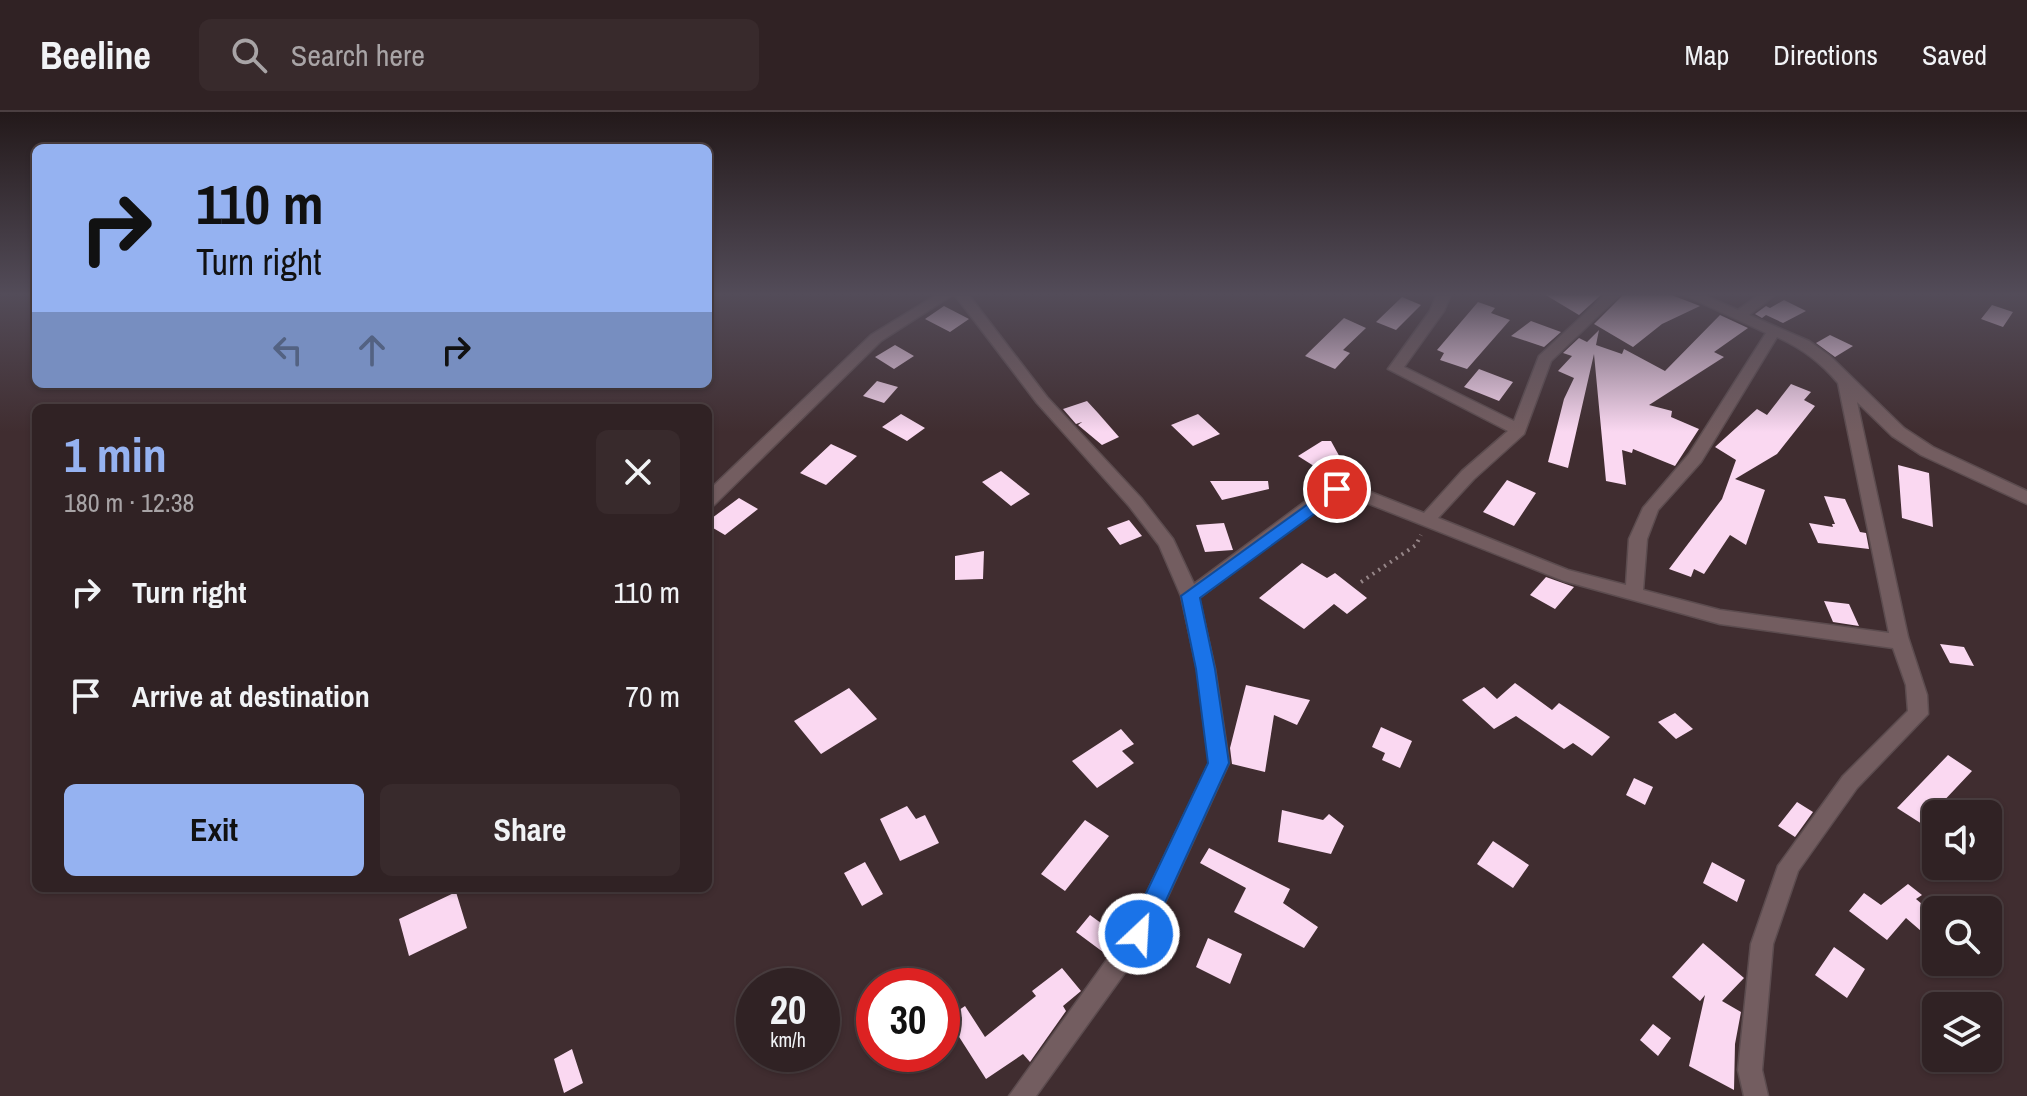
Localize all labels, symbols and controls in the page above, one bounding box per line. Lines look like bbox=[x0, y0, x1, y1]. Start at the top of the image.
search box bbox=[199, 19, 759, 91]
text: Beeline bbox=[40, 30, 151, 81]
icon: search bbox=[227, 33, 271, 77]
text: Search here bbox=[291, 35, 425, 75]
text: Map bbox=[1685, 36, 1729, 74]
text: Directions bbox=[1773, 36, 1878, 74]
text: Saved bbox=[1922, 36, 1987, 74]
text: 110 m bbox=[196, 166, 324, 241]
icon: right bbox=[64, 176, 168, 280]
text: Turn right bbox=[196, 238, 321, 286]
icon: left bbox=[266, 328, 310, 372]
icon: ahead bbox=[350, 328, 394, 372]
icon: right bbox=[434, 328, 478, 372]
text: 1 min bbox=[64, 422, 167, 487]
button: close bbox=[596, 430, 680, 514]
pin bbox=[1303, 455, 1371, 523]
icon: arrive bbox=[1315, 467, 1359, 511]
text: 180 m · 12:38 bbox=[64, 485, 194, 520]
icon: right bbox=[64, 570, 108, 614]
text: Turn right bbox=[132, 572, 246, 612]
text: 110 m bbox=[613, 572, 680, 612]
icon: arrive bbox=[64, 674, 108, 718]
text: Arrive at destination bbox=[132, 676, 370, 716]
text: 70 m bbox=[625, 676, 680, 716]
button: Exit bbox=[64, 784, 364, 876]
button: Share bbox=[380, 784, 680, 876]
map controls bbox=[1922, 800, 2002, 1072]
button: sound bbox=[1922, 800, 2002, 880]
position arrow bbox=[1097, 892, 1181, 976]
button: search bbox=[1922, 896, 2002, 976]
speed limit sign: 30 bbox=[856, 968, 960, 1072]
text: 20 bbox=[770, 983, 806, 1036]
button: layers bbox=[1922, 992, 2002, 1072]
text: km/h bbox=[770, 1026, 806, 1053]

